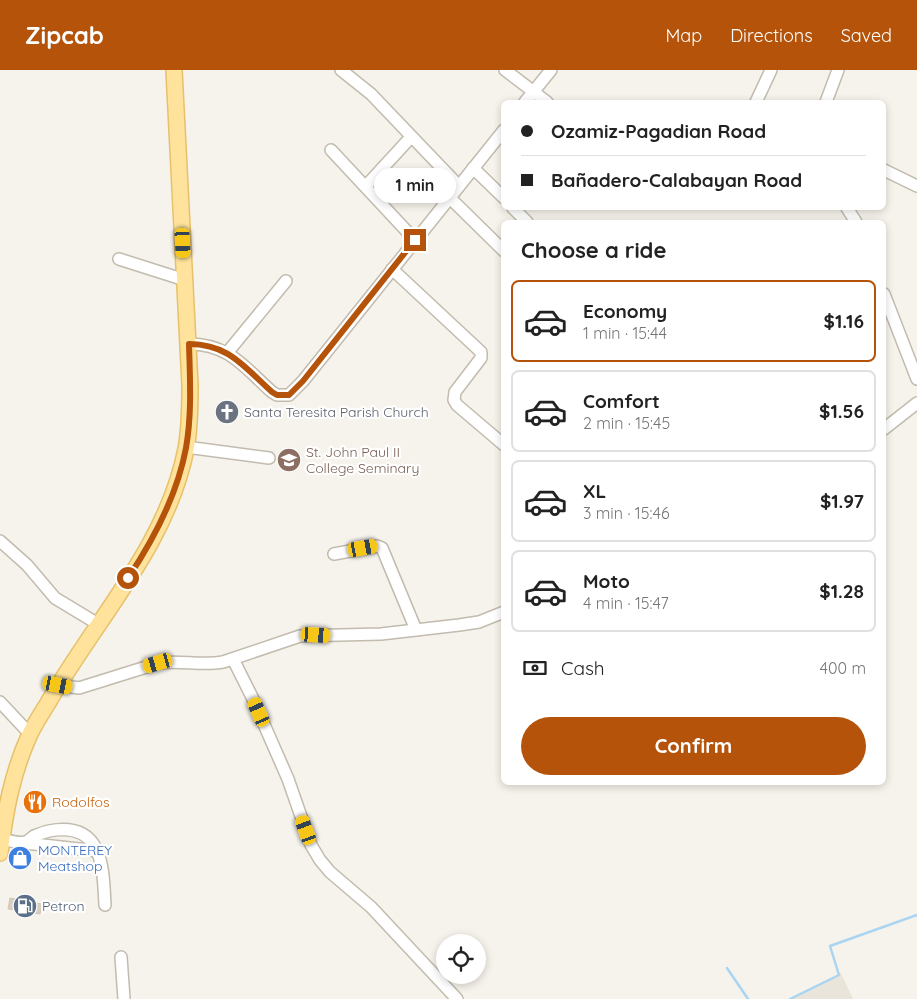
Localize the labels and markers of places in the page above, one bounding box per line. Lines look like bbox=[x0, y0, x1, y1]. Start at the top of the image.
church icon: Santa Teresita Parish Church bbox=[214, 399, 240, 425]
place label: Santa Teresita Parish Church bbox=[244, 403, 429, 421]
place label: St. John Paul II College Seminary bbox=[306, 443, 419, 477]
school or university icon: St. John Paul II College Seminary bbox=[276, 447, 302, 473]
restaurant icon: Rodolfos bbox=[22, 789, 48, 815]
place label: Rodolfos bbox=[52, 793, 109, 811]
place label: MONTEREY Meatshop bbox=[38, 841, 112, 875]
shop icon: MONTEREY Meatshop bbox=[7, 845, 33, 871]
fuel station icon: Petron bbox=[12, 893, 38, 919]
place label: Petron bbox=[42, 897, 85, 915]

